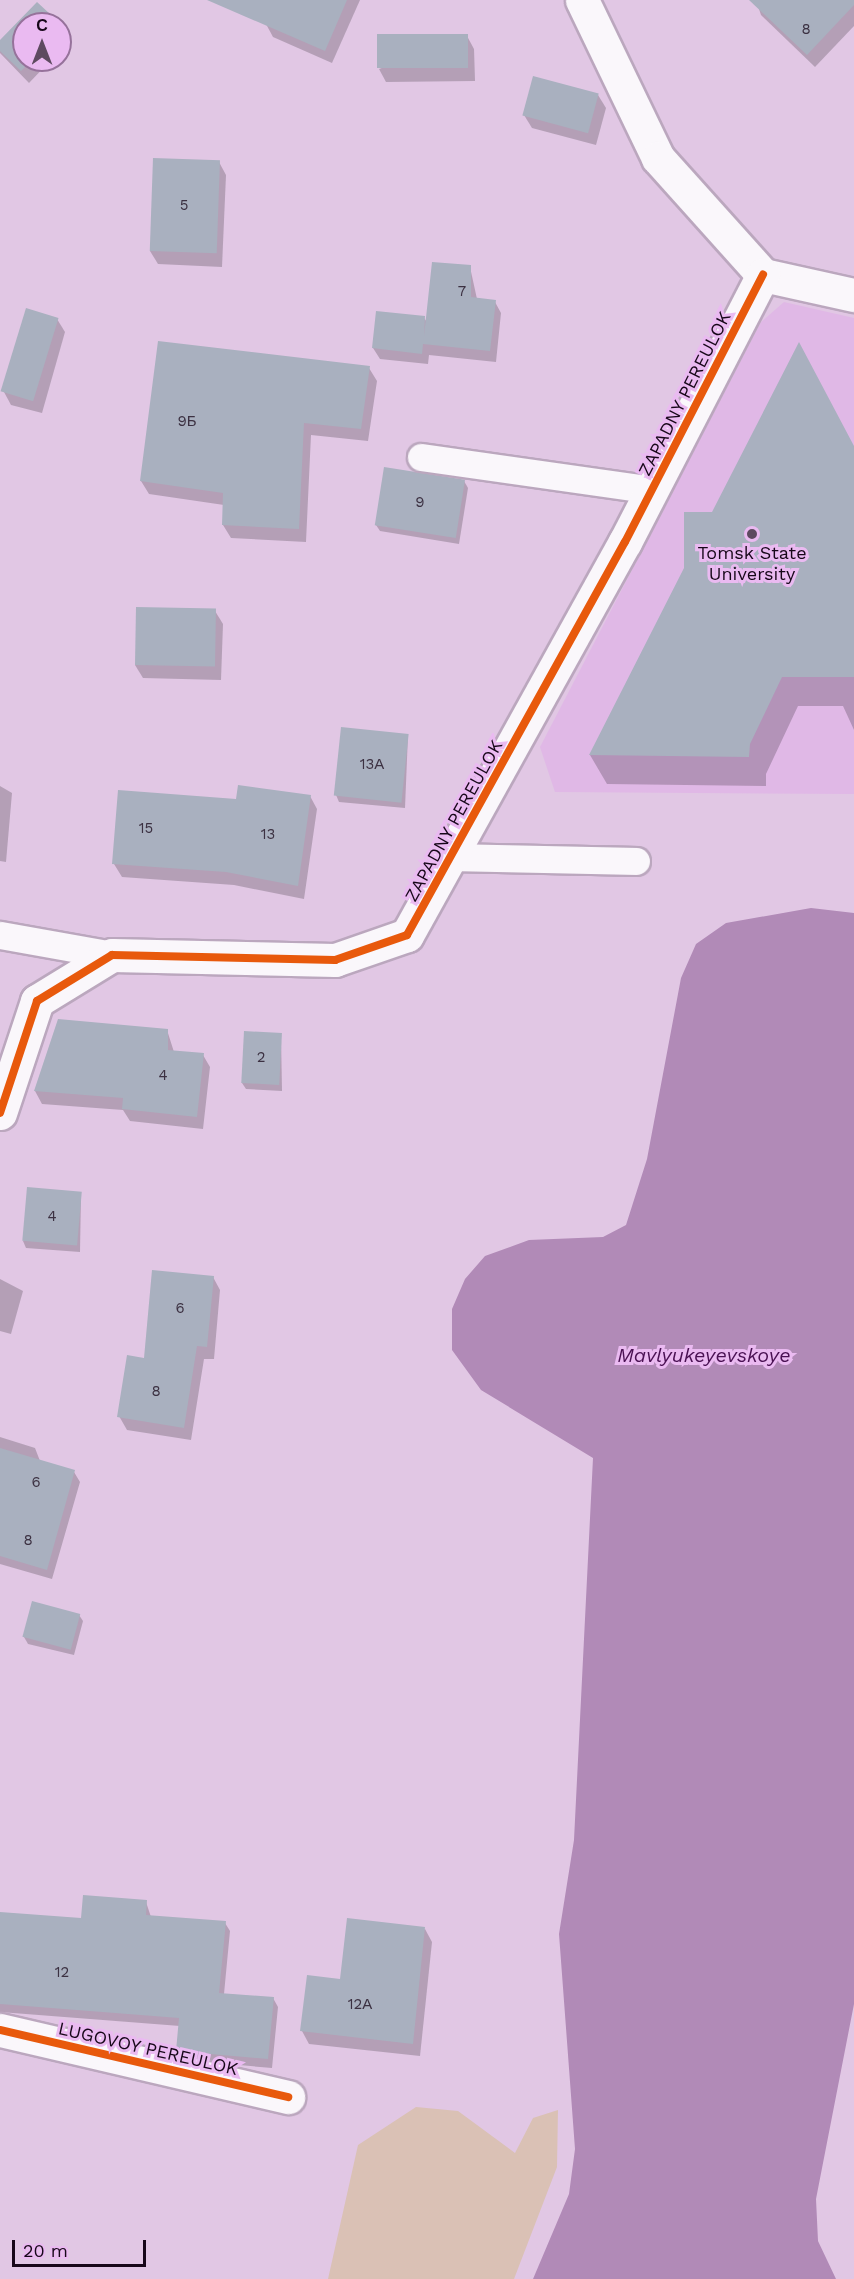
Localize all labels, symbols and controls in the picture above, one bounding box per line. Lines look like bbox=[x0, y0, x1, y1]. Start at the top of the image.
north arrow bbox=[12, 12, 72, 72]
text: С bbox=[36, 16, 48, 35]
house number: 8 bbox=[801, 21, 811, 39]
house number: 5 bbox=[180, 197, 188, 215]
house number: 7 bbox=[458, 283, 466, 301]
street label: ZAPADNY PEREULOK bbox=[634, 308, 736, 480]
house number: 9Б bbox=[177, 413, 197, 431]
house number: 9 bbox=[415, 494, 425, 512]
marker: Tomsk State University bbox=[745, 527, 759, 541]
place label: Tomsk State University bbox=[697, 543, 807, 586]
street label: ZAPADNY PEREULOK bbox=[400, 736, 508, 906]
house number: 13А bbox=[360, 756, 384, 774]
house number: 15 bbox=[139, 820, 153, 838]
house number: 13 bbox=[261, 826, 275, 844]
house number: 2 bbox=[257, 1049, 265, 1067]
house number: 4 bbox=[158, 1067, 168, 1085]
house number: 4 bbox=[47, 1208, 57, 1226]
house number: 6 bbox=[175, 1300, 185, 1318]
water label: Mavlyukeyevskoye bbox=[617, 1343, 791, 1367]
house number: 8 bbox=[151, 1383, 161, 1401]
house number: 6 bbox=[31, 1474, 41, 1492]
house number: 8 bbox=[23, 1532, 33, 1550]
house number: 12 bbox=[55, 1964, 69, 1982]
house number: 12А bbox=[348, 1996, 372, 2014]
street label: LUGOVOY PEREULOK bbox=[56, 2018, 240, 2080]
scale bar bbox=[15, 2228, 148, 2266]
text: 20 m bbox=[23, 2240, 68, 2261]

